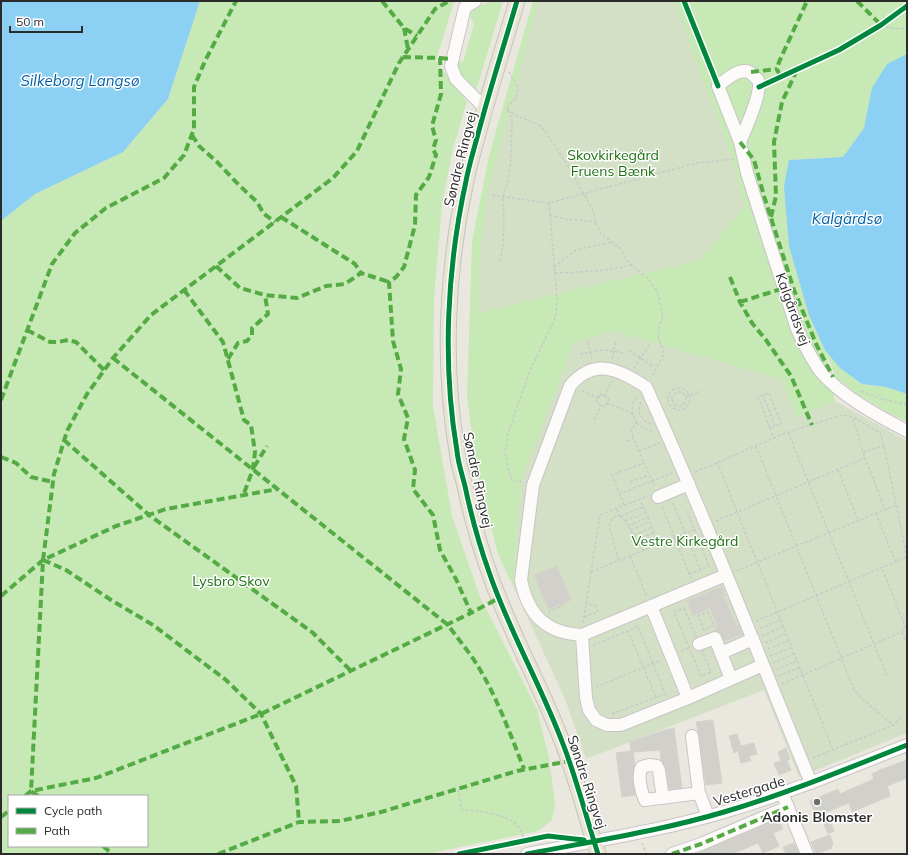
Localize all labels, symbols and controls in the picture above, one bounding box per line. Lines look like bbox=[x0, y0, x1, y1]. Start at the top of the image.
scale bar bbox=[10, 8, 82, 34]
text: 50 m bbox=[16, 14, 44, 29]
water label: Silkeborg Langsø bbox=[20, 71, 140, 90]
street label: Søndre Ringvej bbox=[439, 110, 481, 208]
park label: Skovkirkegård Fruens Bænk bbox=[567, 146, 659, 180]
water label: Kalgårdsø bbox=[812, 209, 883, 228]
street label: Kalgårdsvej bbox=[772, 270, 814, 348]
street label: Søndre Ringvej bbox=[459, 430, 497, 530]
park label: Vestre Kirkegård bbox=[632, 532, 738, 550]
park label: Lysbro Skov bbox=[192, 572, 270, 590]
street label: Søndre Ringvej bbox=[563, 733, 611, 831]
street label: Vestergade bbox=[711, 772, 787, 810]
legend bbox=[8, 795, 148, 847]
marker: Adonis Blomster bbox=[812, 797, 822, 807]
text: Cycle path bbox=[44, 803, 102, 818]
place label: Adonis Blomster bbox=[762, 808, 872, 826]
text: Path bbox=[44, 823, 70, 838]

